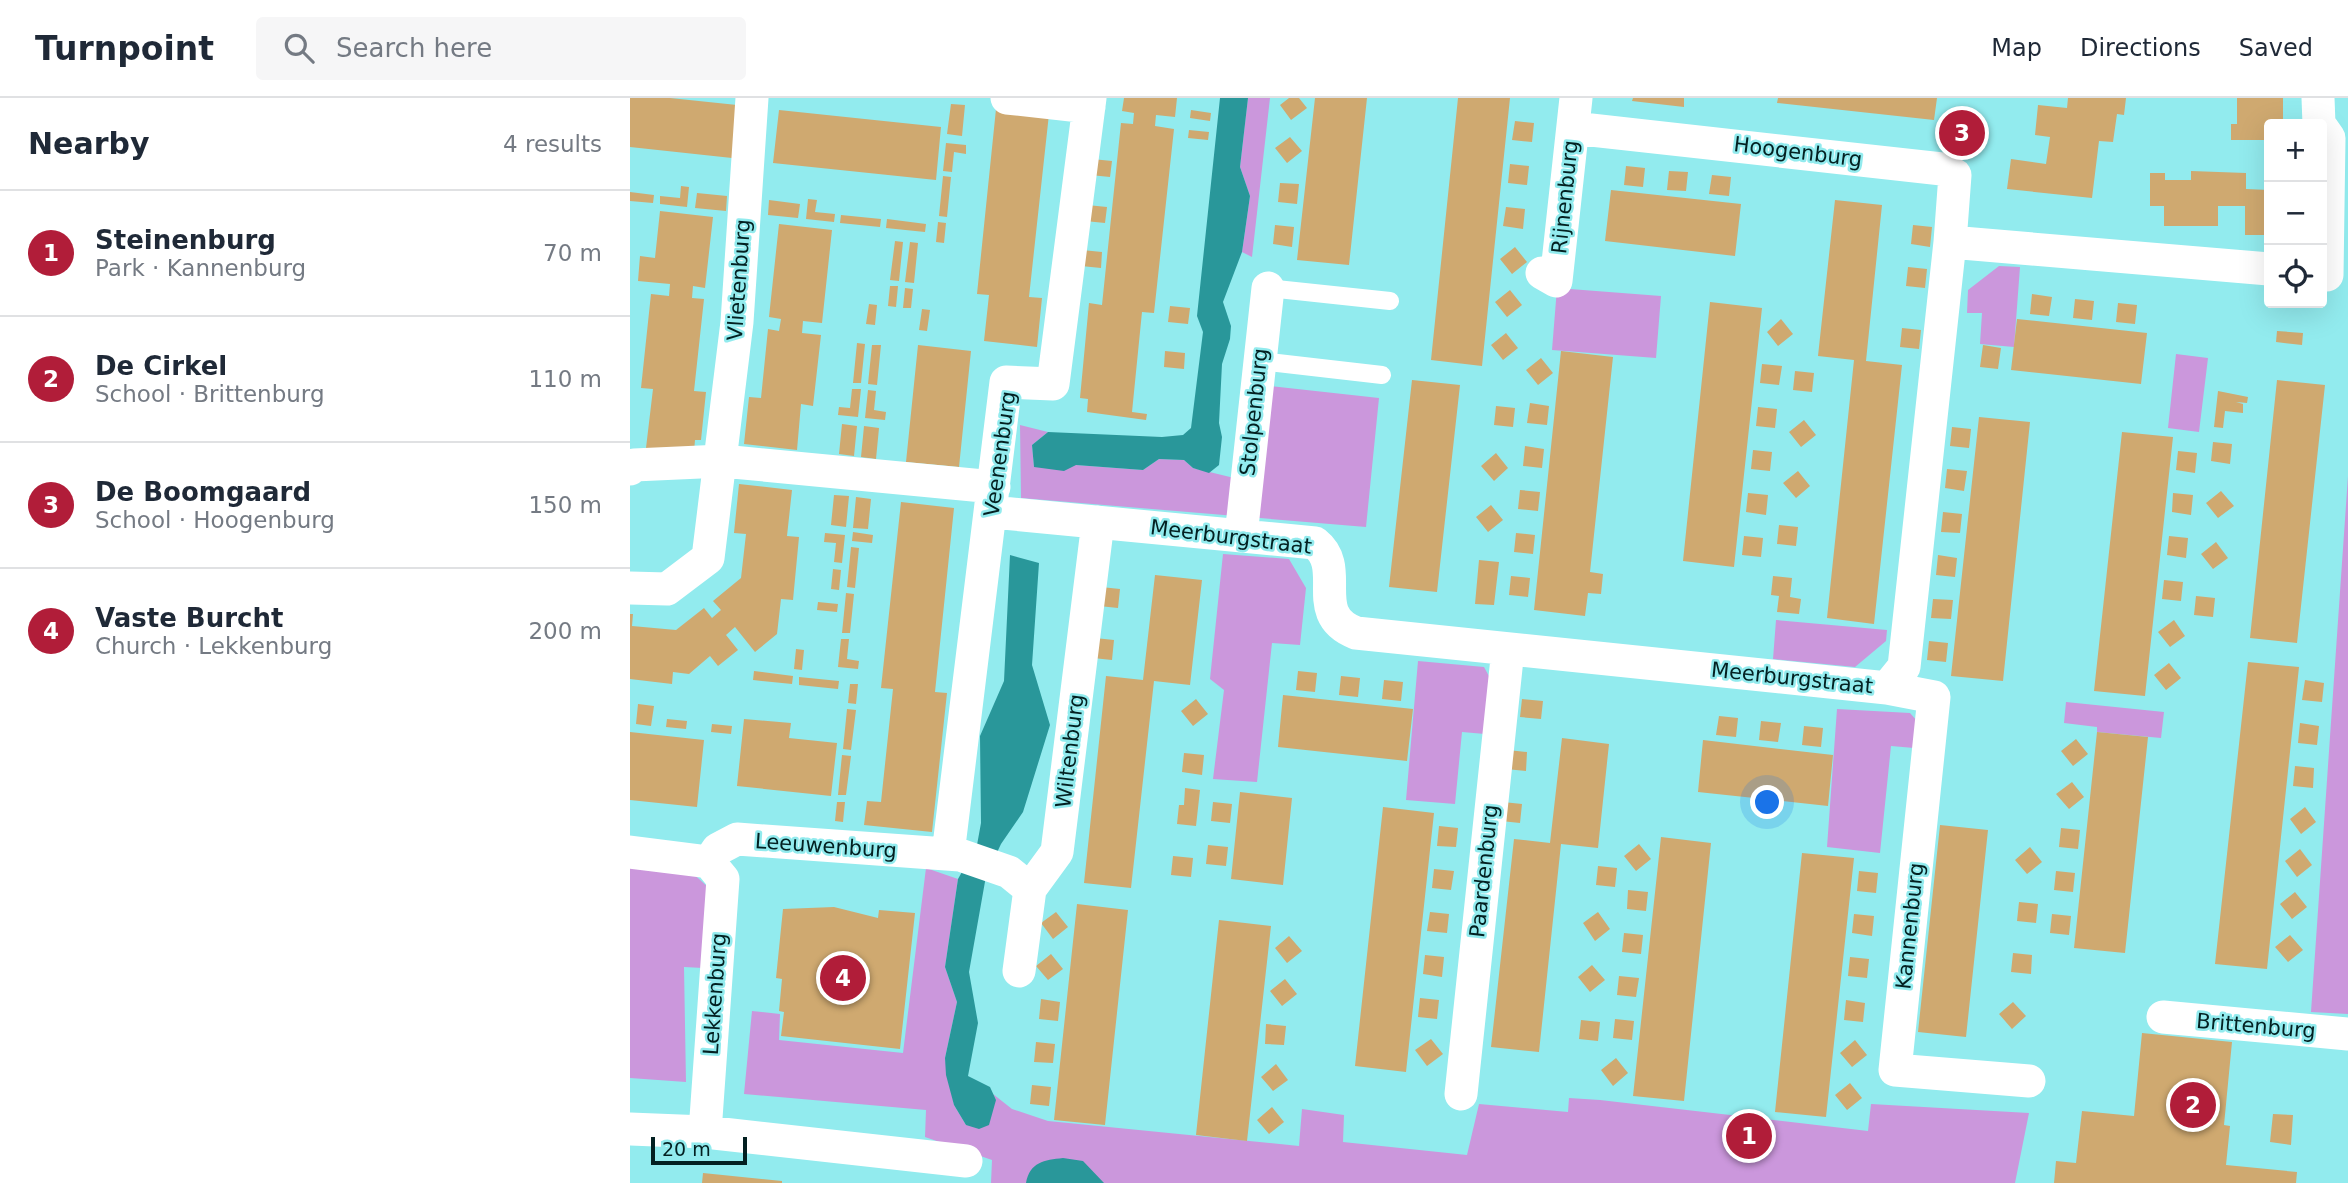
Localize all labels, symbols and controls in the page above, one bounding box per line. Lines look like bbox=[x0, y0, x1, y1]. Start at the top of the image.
search box bbox=[256, 17, 746, 80]
text: Turnpoint bbox=[35, 29, 214, 68]
icon: search bbox=[280, 29, 318, 67]
text: Search here bbox=[336, 33, 492, 63]
text: Map bbox=[1991, 34, 2042, 62]
text: Directions bbox=[2080, 34, 2201, 62]
text: Saved bbox=[2239, 34, 2313, 62]
pin: 3 bbox=[1939, 107, 1985, 159]
map controls bbox=[2264, 119, 2327, 308]
button: + bbox=[2264, 119, 2327, 182]
text: Nearby bbox=[28, 126, 150, 161]
text: 4 results bbox=[503, 131, 602, 157]
street label: Hoogenburg bbox=[1732, 132, 1864, 172]
street label: Rijnenburg bbox=[1547, 139, 1583, 255]
button: − bbox=[2264, 182, 2327, 245]
street label: Vlietenburg bbox=[723, 218, 755, 342]
text: Steinenburg bbox=[95, 225, 276, 255]
text: 1 bbox=[43, 240, 59, 266]
text: 70 m bbox=[543, 240, 602, 266]
button: locate bbox=[2264, 245, 2327, 308]
text: Park · Kannenburg bbox=[95, 255, 306, 281]
street label: Stolpenburg bbox=[1235, 347, 1273, 477]
text: De Cirkel bbox=[95, 351, 227, 381]
text: 2 bbox=[43, 366, 59, 392]
text: 110 m bbox=[528, 366, 602, 392]
text: School · Brittenburg bbox=[95, 381, 325, 407]
street label: Veenenburg bbox=[979, 390, 1021, 518]
text: De Boomgaard bbox=[95, 477, 311, 507]
text: 3 bbox=[43, 492, 59, 518]
text: 150 m bbox=[528, 492, 602, 518]
text: School · Hoogenburg bbox=[95, 507, 335, 533]
street label: Meerburgstraat bbox=[1149, 515, 1313, 559]
text: Vaste Burcht bbox=[95, 603, 283, 633]
text: 4 bbox=[43, 618, 59, 644]
text: 200 m bbox=[528, 618, 602, 644]
text: Church · Lekkenburg bbox=[95, 633, 332, 659]
street label: Meerburgstraat bbox=[1710, 658, 1874, 698]
street label: Wiltenburg bbox=[1051, 693, 1089, 809]
your location bbox=[1750, 785, 1784, 819]
street label: Paardenburg bbox=[1465, 803, 1503, 939]
street label: Leeuwenburg bbox=[754, 829, 898, 863]
street label: Kannenburg bbox=[1891, 861, 1929, 991]
street label: Lekkenburg bbox=[699, 932, 731, 1056]
pin: 4 bbox=[820, 952, 866, 1004]
street label: Brittenburg bbox=[2195, 1009, 2317, 1043]
pin: 2 bbox=[2170, 1079, 2216, 1131]
pin: 1 bbox=[1726, 1110, 1772, 1162]
scale bar bbox=[651, 1134, 747, 1166]
text: 20 m bbox=[662, 1138, 711, 1160]

